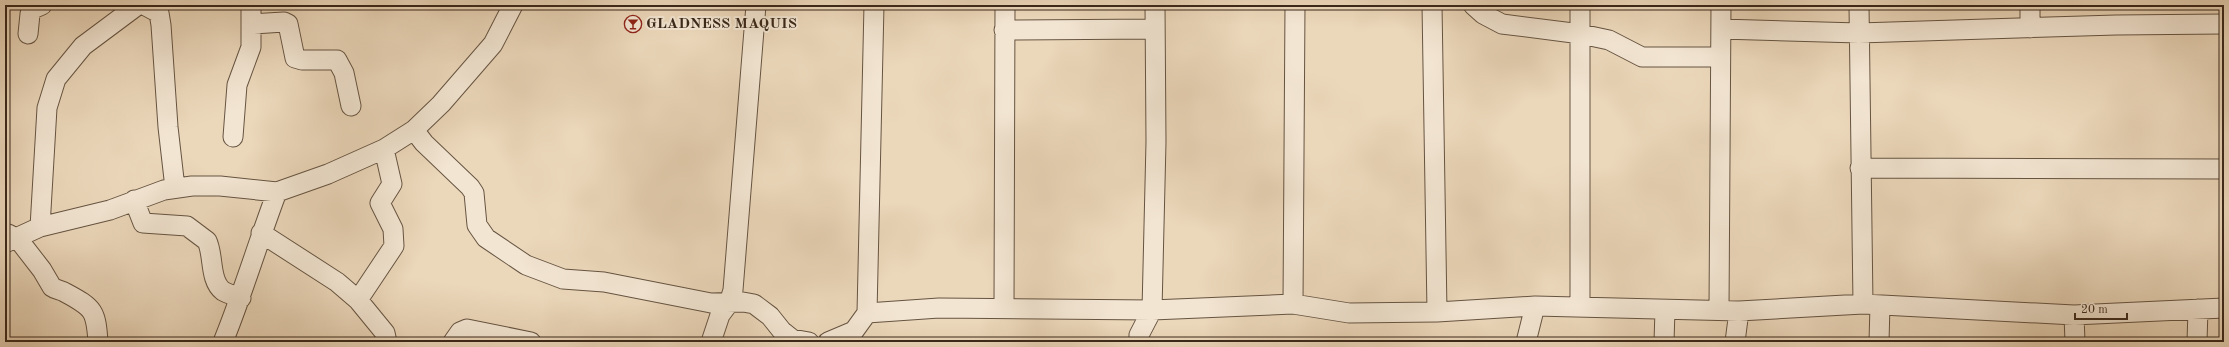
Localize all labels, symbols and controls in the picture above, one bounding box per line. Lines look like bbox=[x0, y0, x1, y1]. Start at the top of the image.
bar icon: GLADNESS MAQUIS bbox=[623, 14, 643, 34]
place label: GLADNESS MAQUIS bbox=[646, 17, 797, 32]
scale bar bbox=[2075, 295, 2127, 321]
text: 20 m bbox=[2081, 304, 2108, 316]

